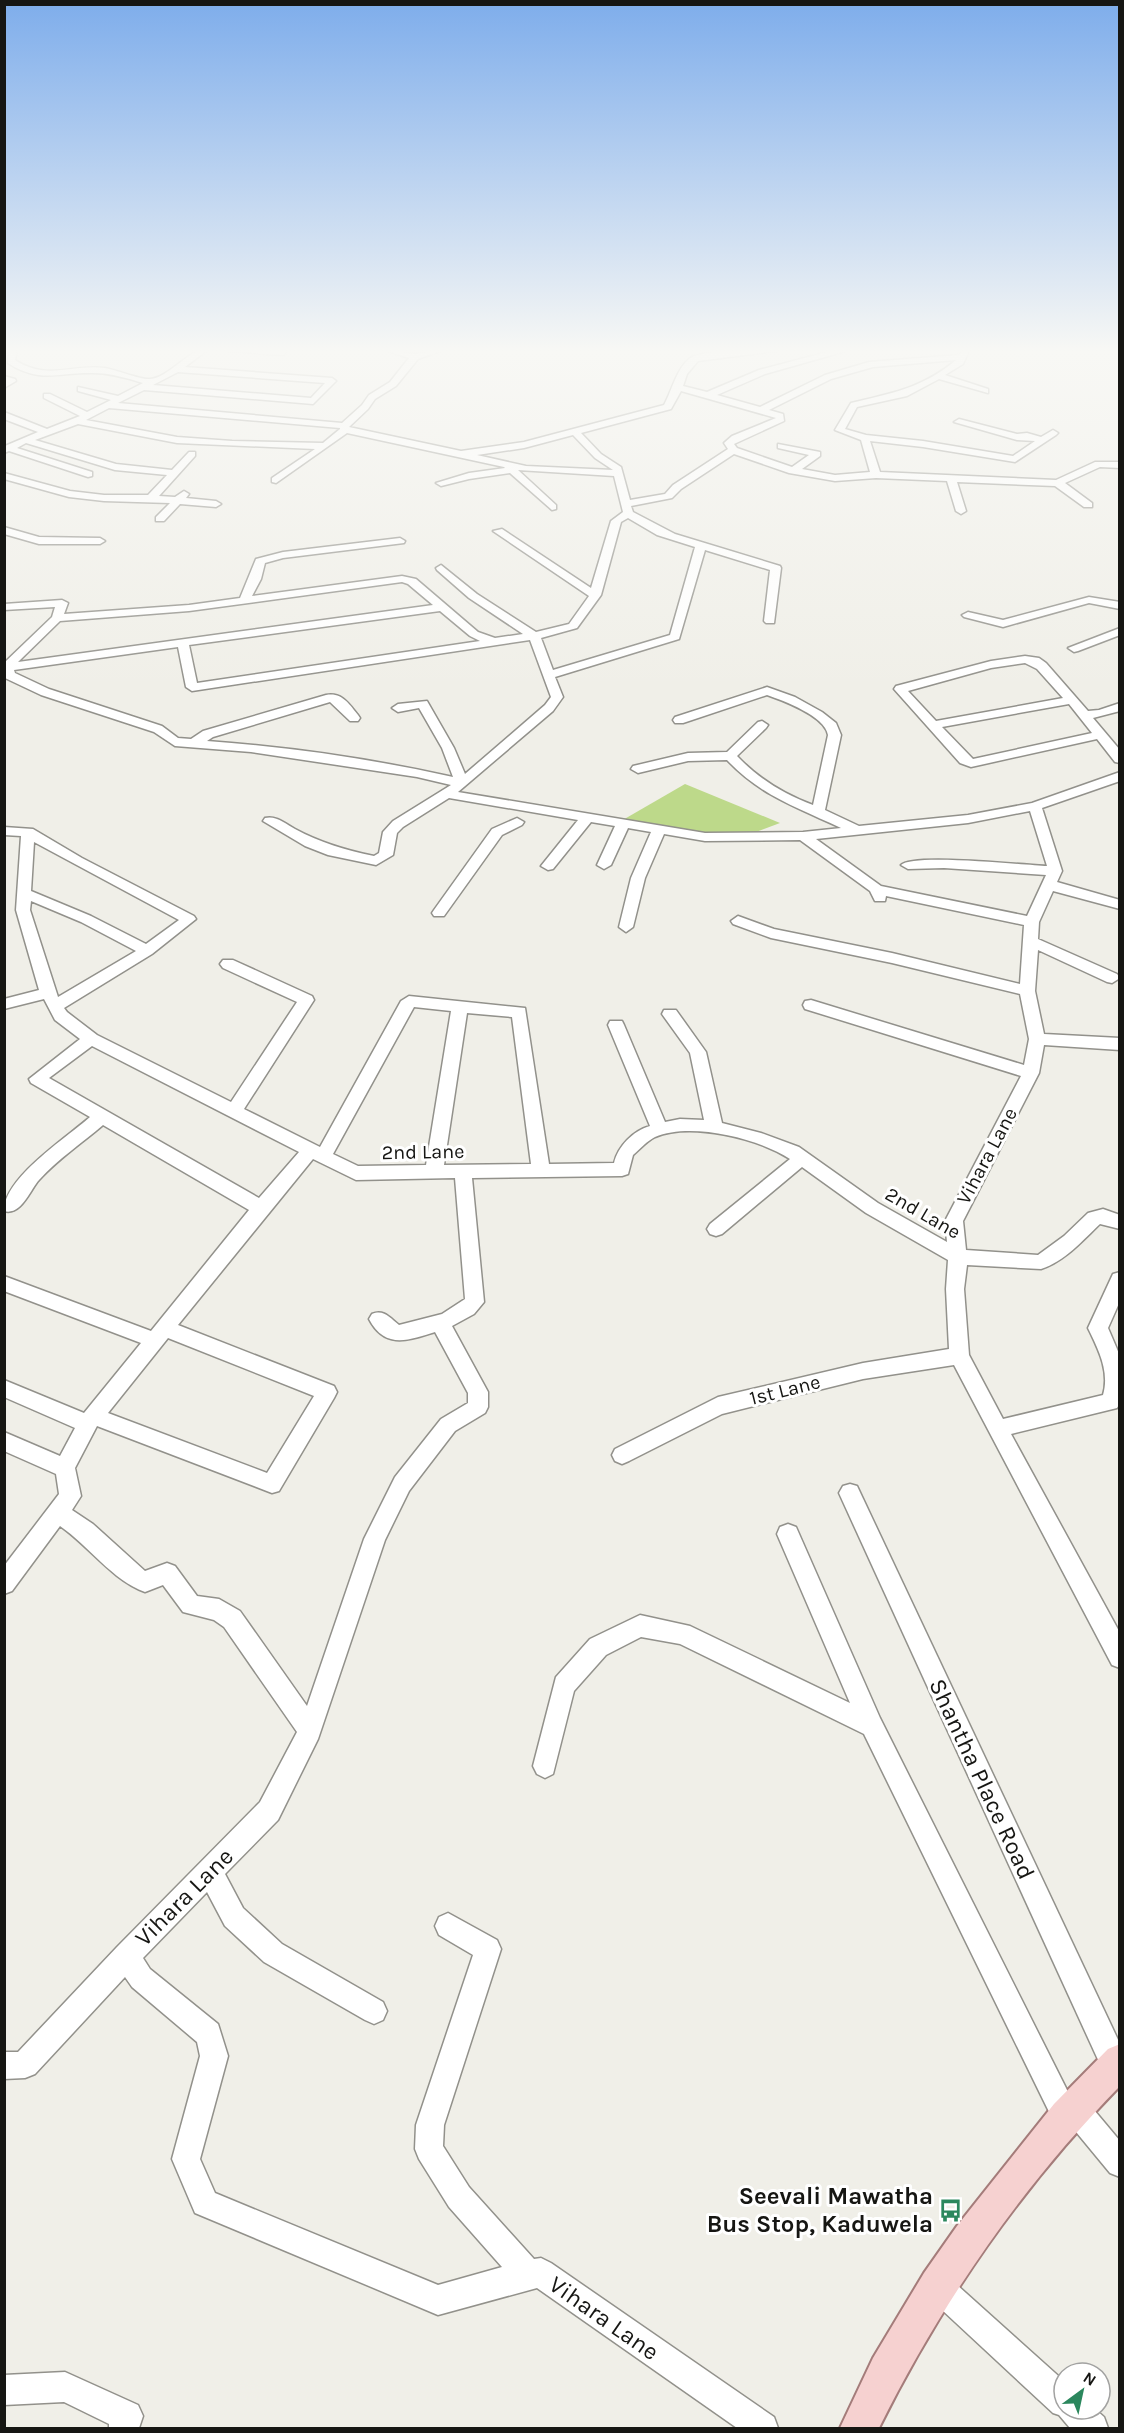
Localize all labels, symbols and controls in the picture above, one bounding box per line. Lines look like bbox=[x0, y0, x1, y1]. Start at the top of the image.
street label: Vihara Lane bbox=[952, 1104, 1022, 1208]
street label: 2nd Lane bbox=[381, 1140, 465, 1164]
street label: 2nd Lane bbox=[881, 1182, 965, 1244]
street label: 1st Lane bbox=[747, 1370, 823, 1410]
street label: Shantha Place Road bbox=[923, 1674, 1041, 1884]
street label: Vihara Lane bbox=[129, 1842, 239, 1952]
place label: Seevali Mawatha Bus Stop, Kaduwela bbox=[707, 2182, 933, 2238]
bus stop icon: Seevali Mawatha Bus Stop, Kaduwela bbox=[938, 2197, 964, 2223]
street label: Vihara Lane bbox=[544, 2270, 664, 2366]
north arrow bbox=[1052, 2361, 1112, 2421]
text: N bbox=[1080, 2368, 1100, 2390]

